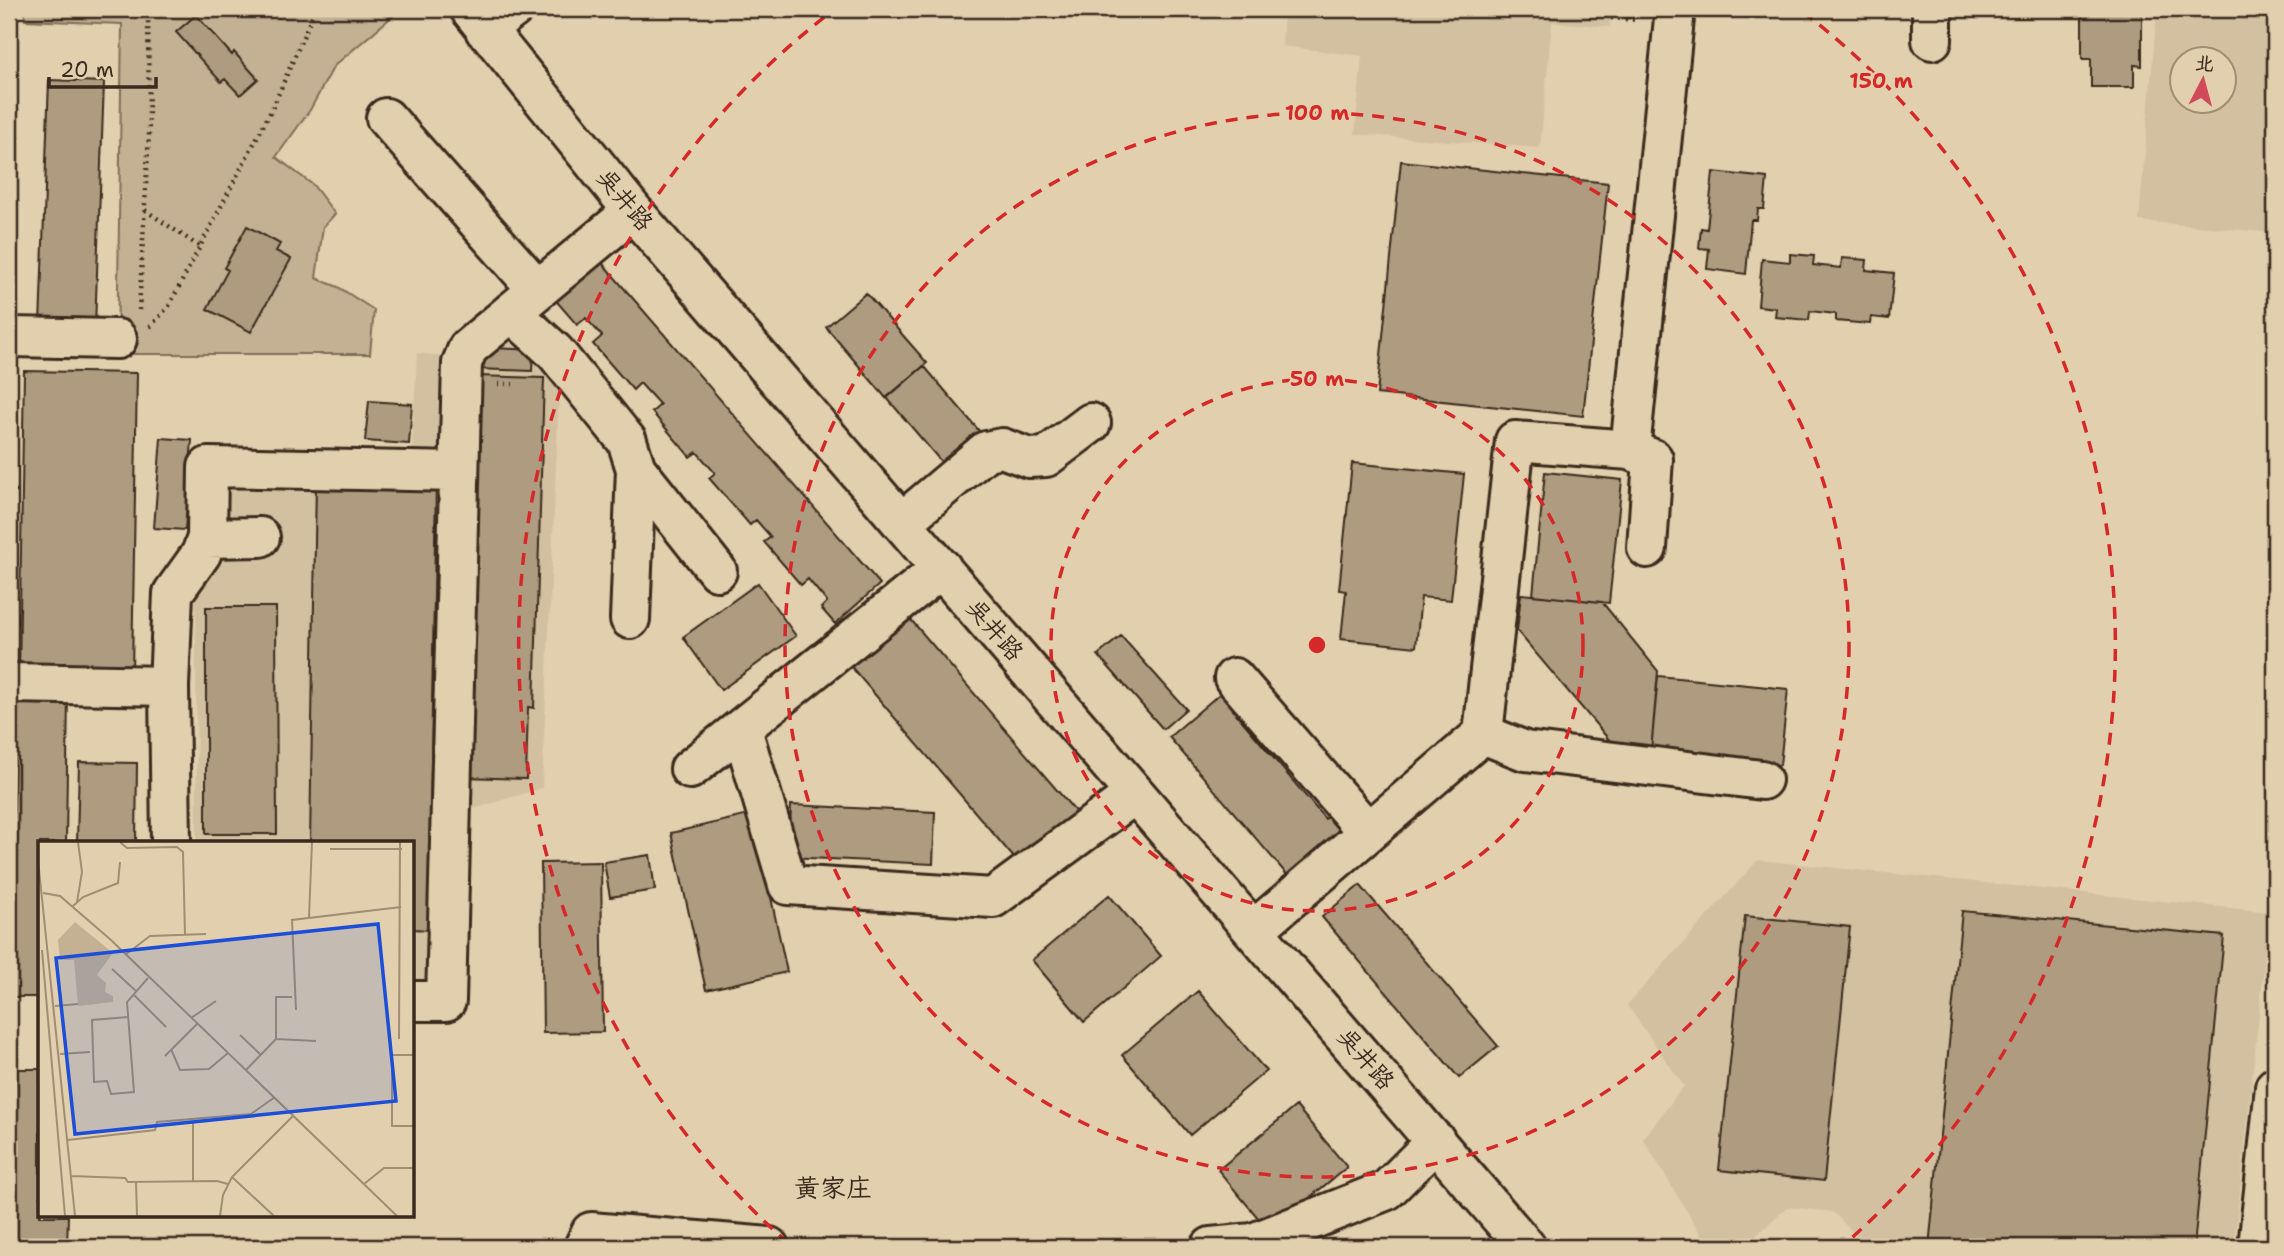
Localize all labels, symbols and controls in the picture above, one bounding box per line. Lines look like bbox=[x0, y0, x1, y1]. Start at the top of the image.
scale bar bbox=[49, 46, 156, 90]
north arrow bbox=[2168, 46, 2238, 116]
text: 北 bbox=[2194, 50, 2215, 77]
text: 20 m bbox=[60, 56, 114, 84]
text: 150 m bbox=[1849, 67, 1913, 95]
text: 100 m bbox=[1285, 99, 1349, 127]
street label: 吴井路 bbox=[590, 162, 660, 238]
text: 50 m bbox=[1290, 365, 1344, 393]
street label: 吴井路 bbox=[959, 592, 1031, 668]
centre of rings bbox=[1305, 633, 1329, 657]
inset map bbox=[38, 841, 415, 1218]
street label: 吴井路 bbox=[1330, 1021, 1402, 1097]
district label: 黄家庄 bbox=[794, 1170, 872, 1205]

